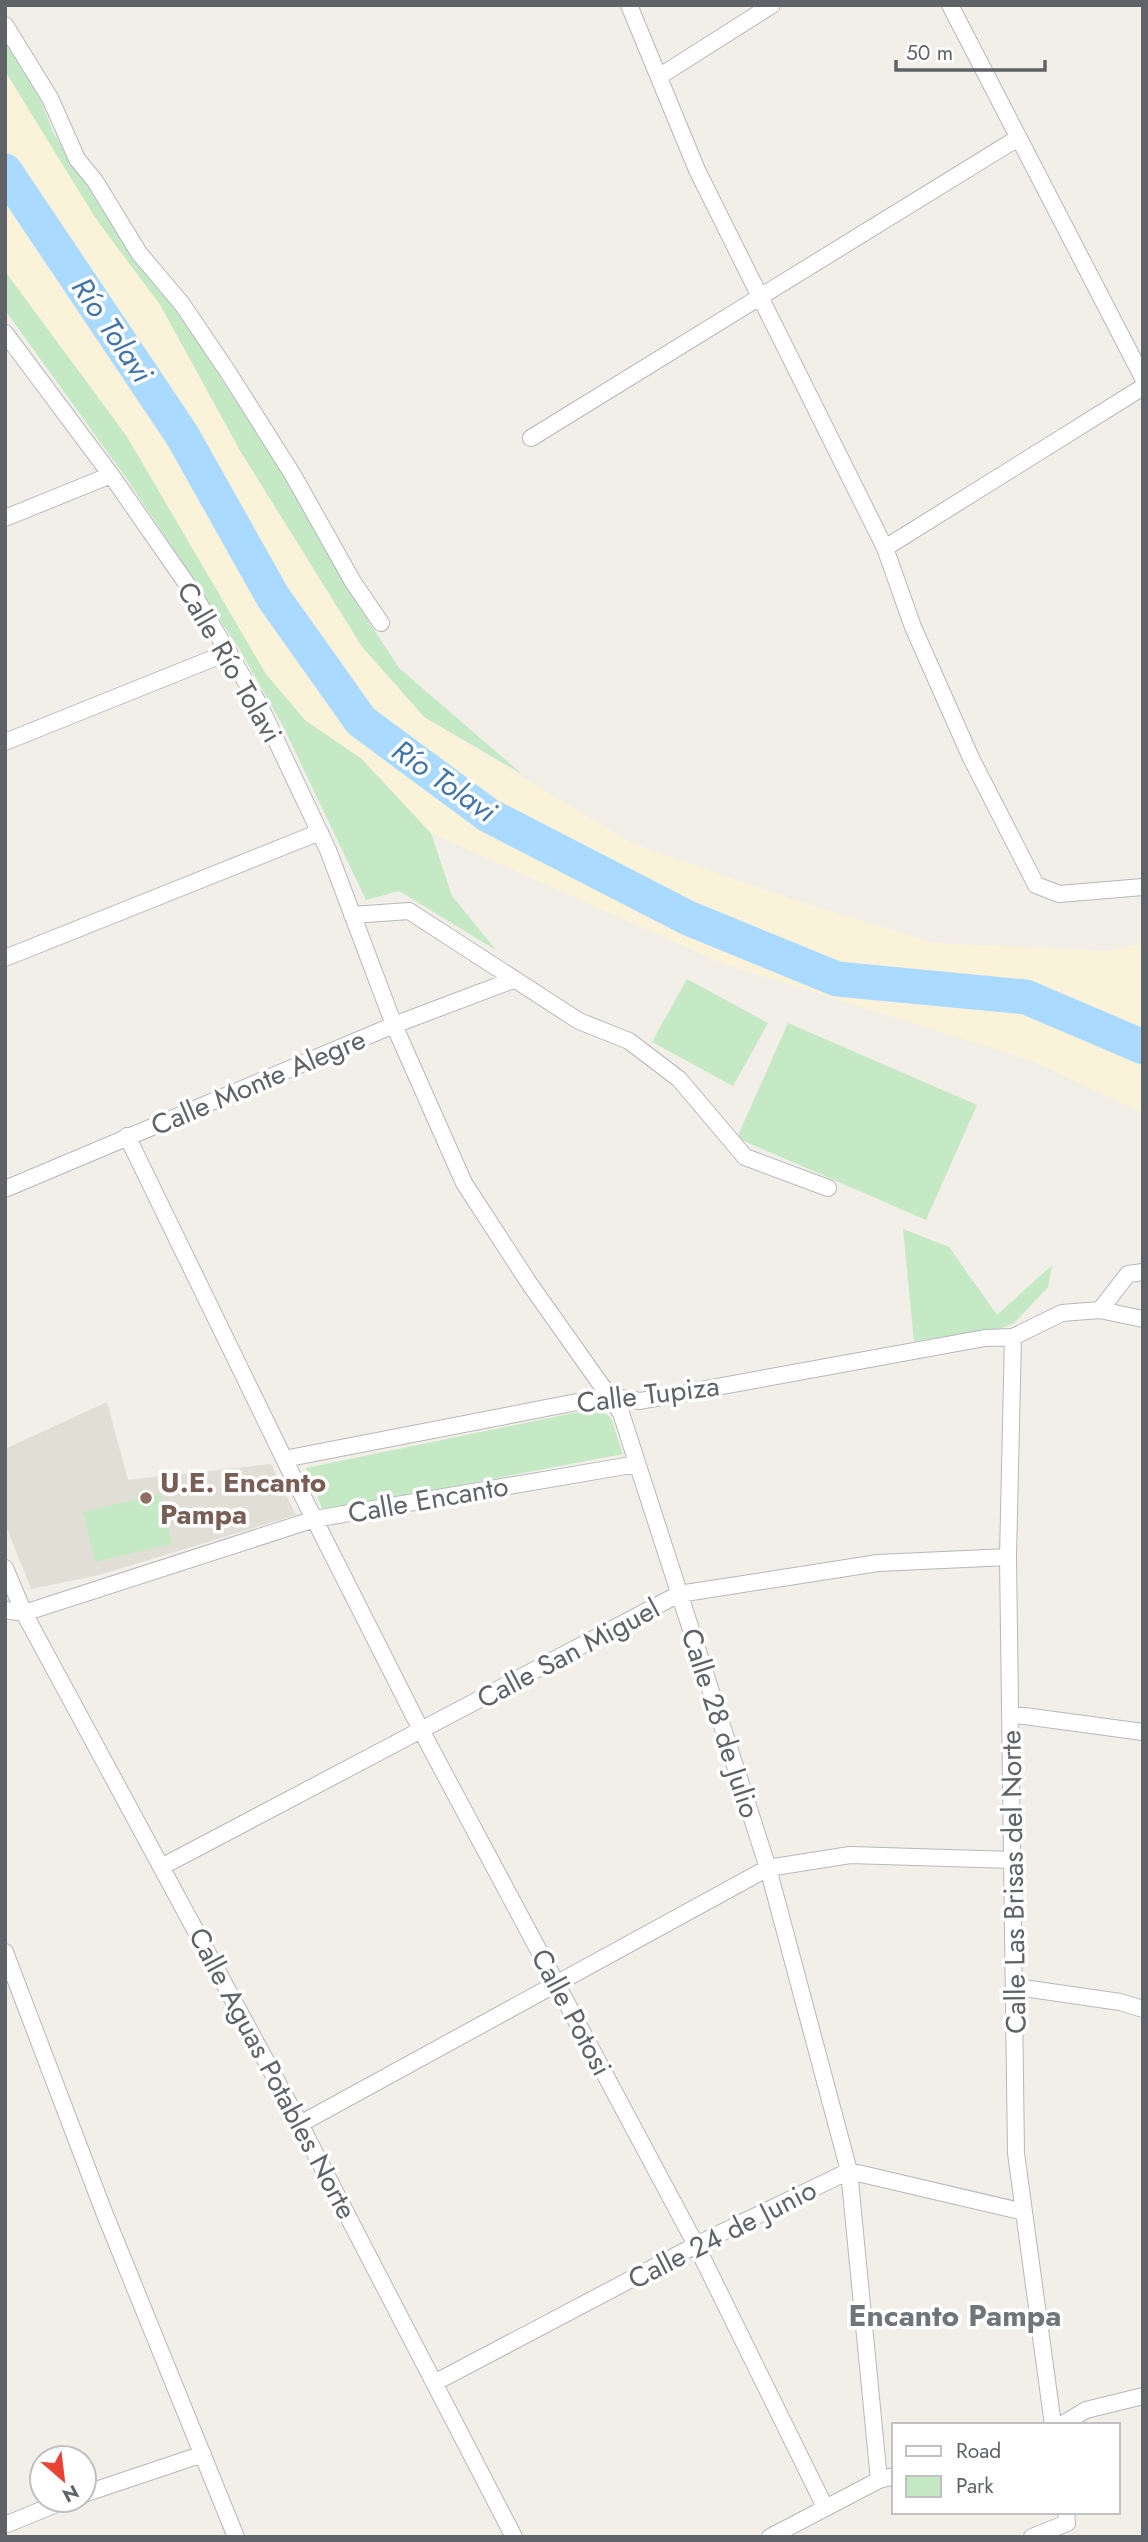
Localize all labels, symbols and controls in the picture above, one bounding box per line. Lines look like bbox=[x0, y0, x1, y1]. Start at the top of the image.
scale bar bbox=[896, 28, 1045, 72]
text: 50 m bbox=[906, 38, 953, 68]
water label: Río Tolavi bbox=[61, 268, 164, 391]
street label: Calle Río Tolavi bbox=[167, 574, 292, 750]
water label: Río Tolavi bbox=[383, 729, 506, 832]
street label: Calle Monte Alegre bbox=[145, 1019, 372, 1146]
street label: Calle Tupiza bbox=[574, 1365, 722, 1424]
place label: U.E. Encanto Pampa bbox=[160, 1462, 326, 1535]
street label: Calle Encanto bbox=[345, 1465, 511, 1534]
marker: U.E. Encanto Pampa bbox=[138, 1490, 154, 1506]
street label: Calle San Miguel bbox=[470, 1588, 667, 1719]
street label: Calle 28 de Julio bbox=[671, 1623, 770, 1823]
street label: Calle Las Brisas del Norte bbox=[990, 1730, 1037, 2034]
street label: Calle Aguas Potables Norte bbox=[178, 1920, 367, 2226]
street label: Calle Potosi bbox=[521, 1941, 622, 2083]
street label: Calle 24 de Junio bbox=[621, 2169, 824, 2300]
district label: Encanto Pampa bbox=[848, 2294, 1062, 2337]
legend bbox=[892, 2423, 1120, 2514]
text: Road bbox=[956, 2436, 1001, 2466]
north arrow bbox=[28, 2444, 98, 2514]
text: Park bbox=[956, 2471, 994, 2501]
text: N bbox=[58, 2478, 84, 2509]

